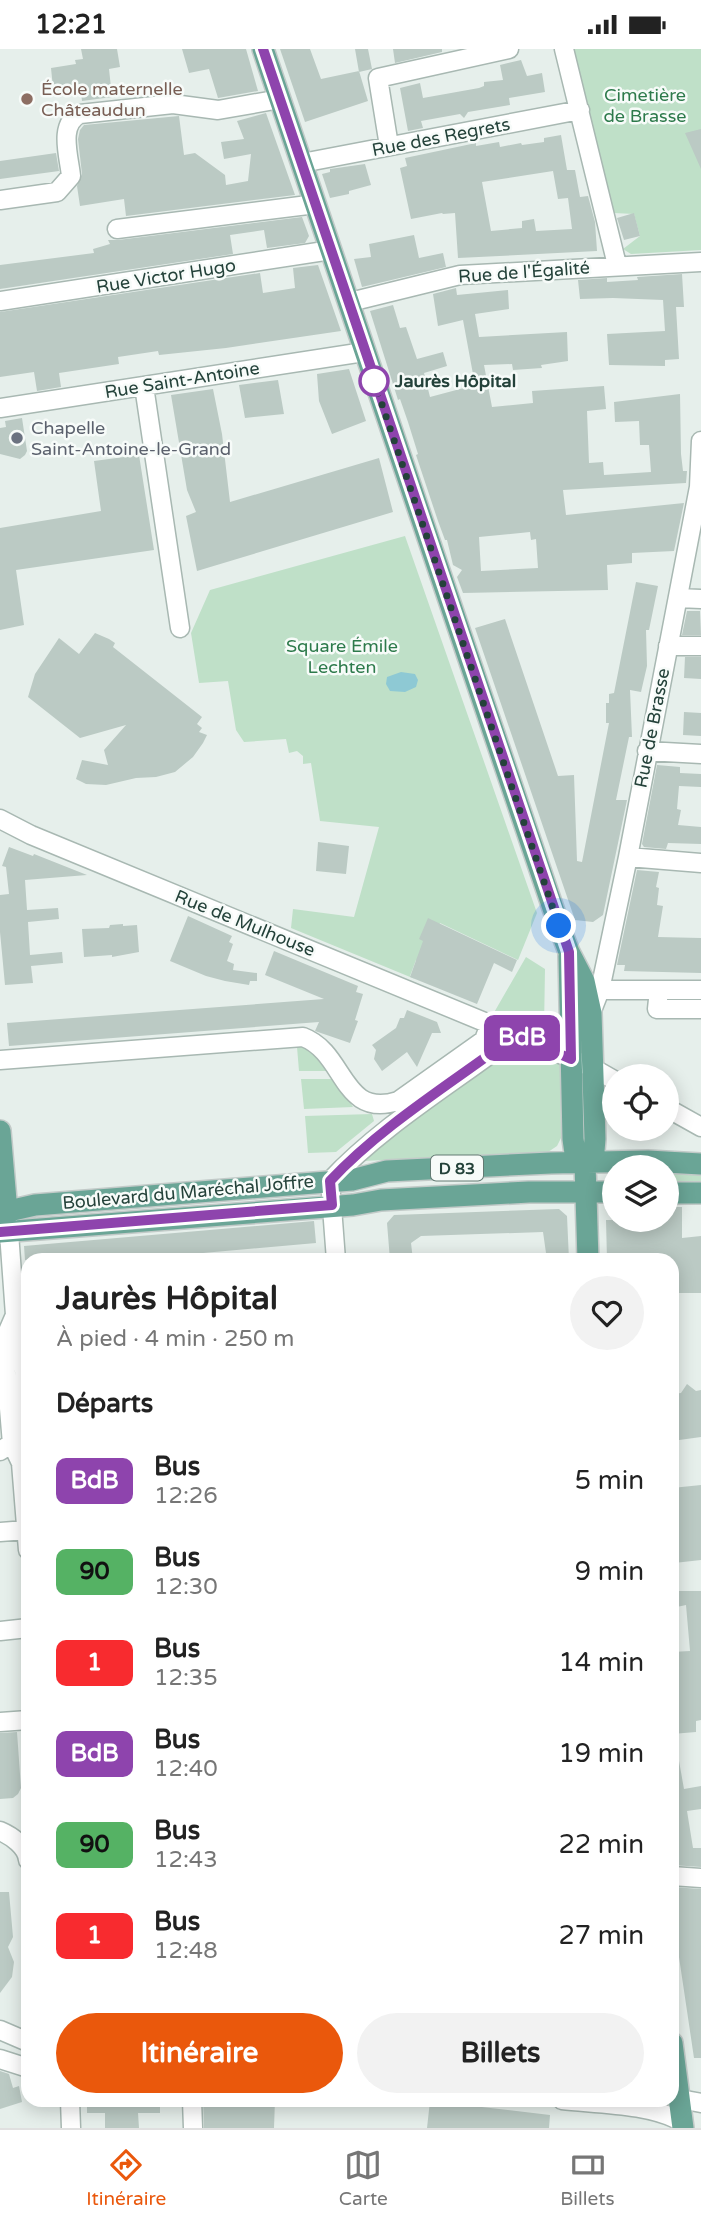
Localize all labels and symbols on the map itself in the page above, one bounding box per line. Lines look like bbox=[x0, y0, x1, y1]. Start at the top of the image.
place label: École maternelle Châteaudun bbox=[41, 78, 183, 121]
park label: Cimetière de Brasse bbox=[603, 84, 687, 127]
marker: École maternelle Châteaudun bbox=[19, 91, 35, 107]
street label: Rue des Regrets bbox=[370, 113, 512, 161]
street label: Rue Victor Hugo bbox=[95, 254, 237, 298]
street label: Rue de l'Égalité bbox=[457, 256, 591, 288]
street label: Rue Saint-Antoine bbox=[103, 357, 261, 403]
marker: Jaurès Hôpital bbox=[359, 366, 389, 396]
place label: Jaurès Hôpital bbox=[394, 370, 516, 392]
place label: Chapelle Saint-Antoine-le-Grand bbox=[31, 417, 231, 460]
marker: Chapelle Saint-Antoine-le-Grand bbox=[9, 430, 25, 446]
park label: Square Émile Lechten bbox=[286, 635, 398, 678]
street label: Rue de Brasse bbox=[630, 666, 674, 790]
street label: Rue de Mulhouse bbox=[172, 885, 318, 961]
your location bbox=[541, 908, 576, 943]
line badge: BdB bbox=[482, 1015, 562, 1061]
road number: D 83 bbox=[431, 1155, 483, 1181]
street label: Boulevard du Maréchal Joffre bbox=[61, 1170, 315, 1214]

